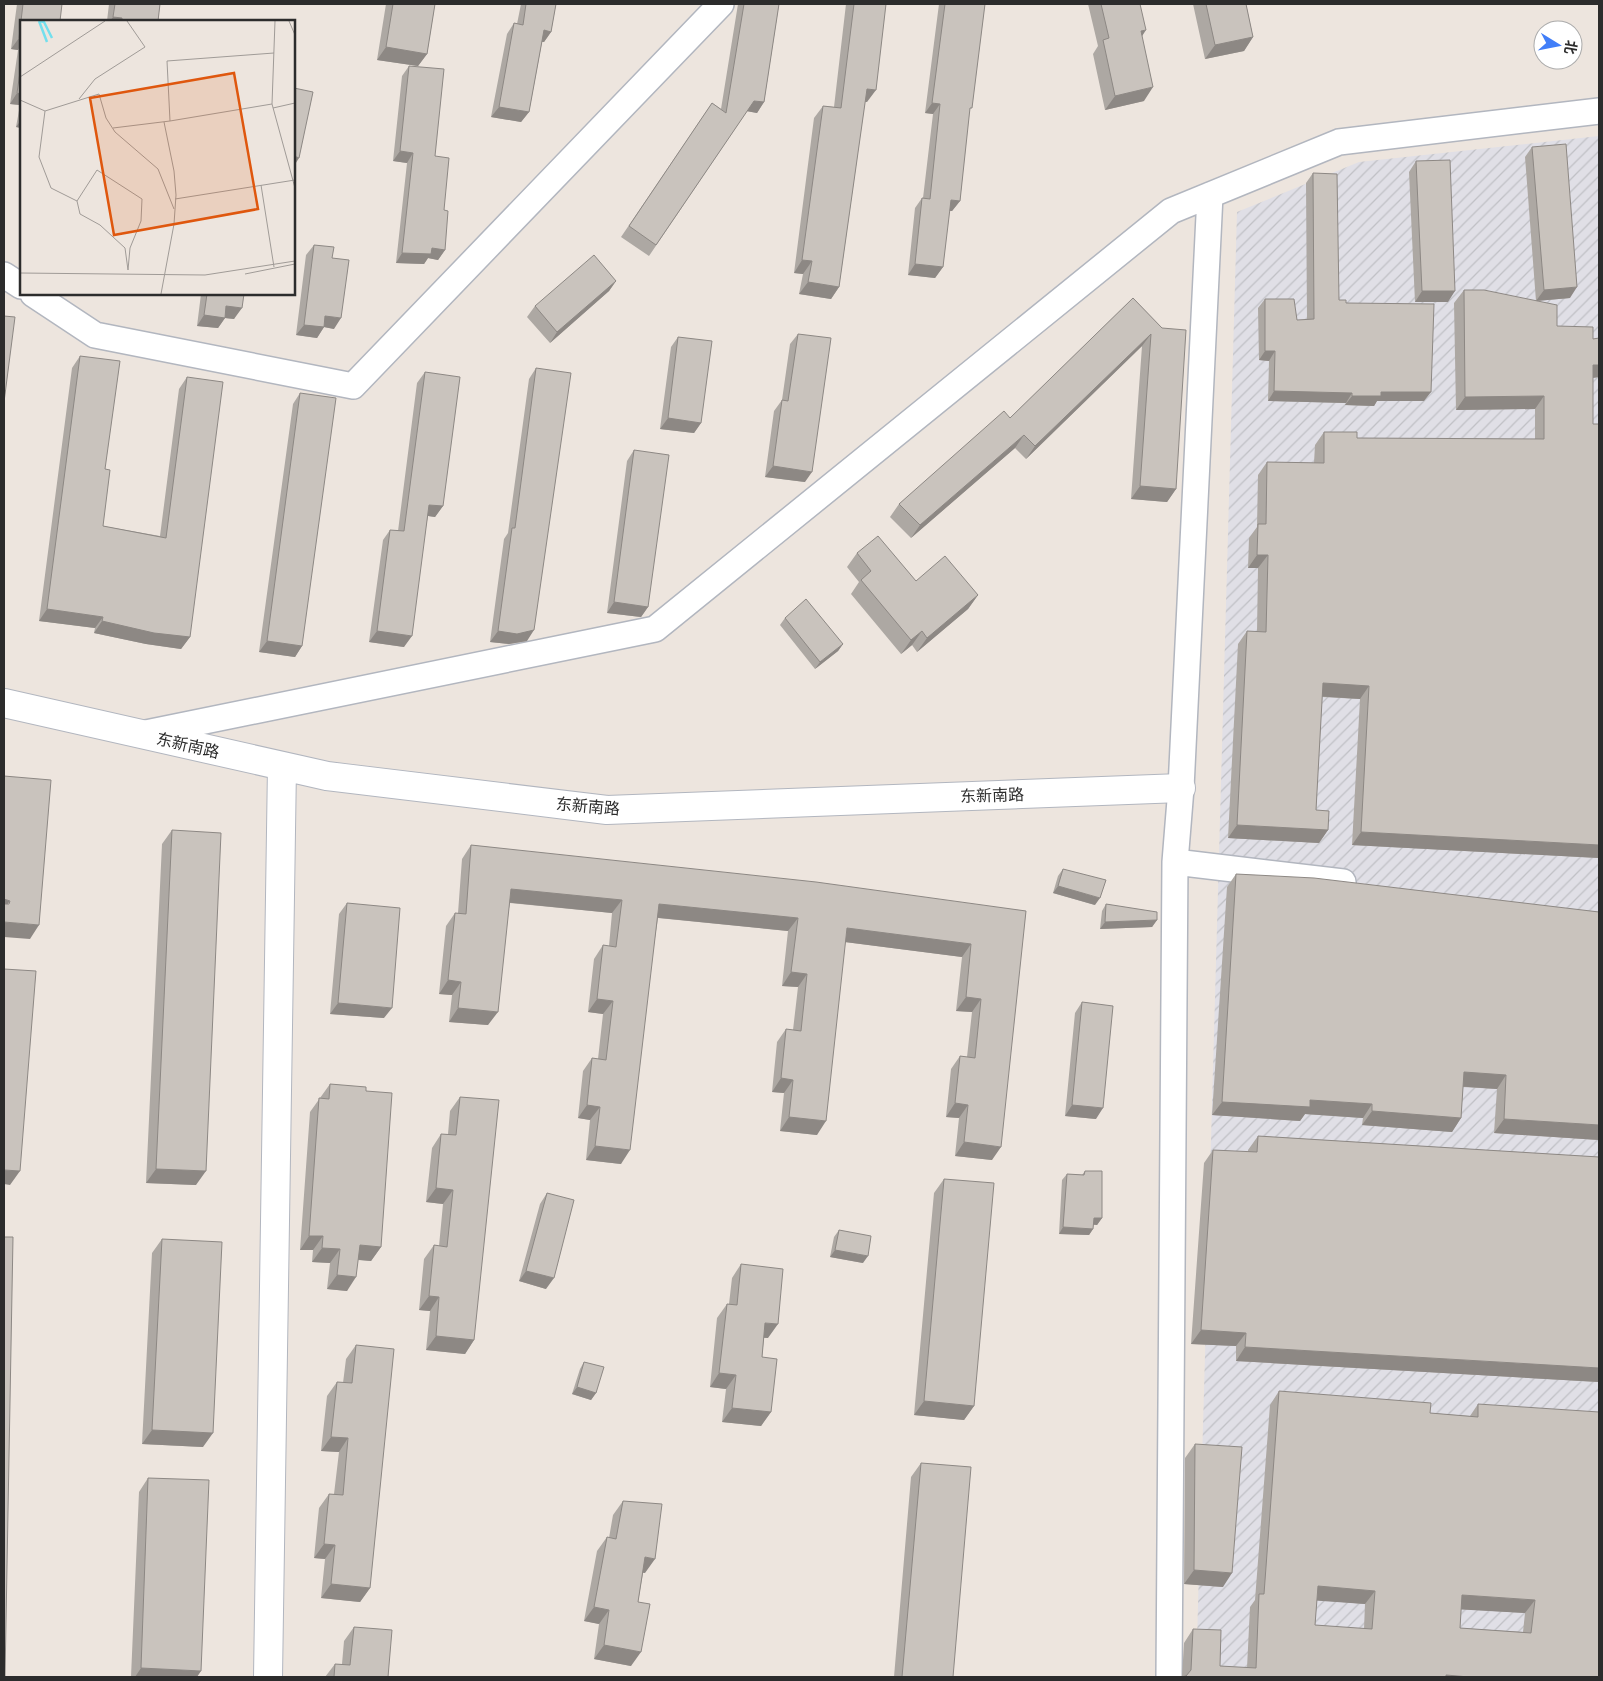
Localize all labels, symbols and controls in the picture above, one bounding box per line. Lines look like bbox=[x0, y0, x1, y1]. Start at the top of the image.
inset map bbox=[20, 20, 295, 295]
north arrow bbox=[1533, 20, 1583, 70]
text: 北 bbox=[1561, 39, 1581, 56]
street label: 东新南路 bbox=[155, 728, 221, 762]
street label: 东新南路 bbox=[960, 784, 1024, 806]
street label: 东新南路 bbox=[555, 793, 621, 819]

